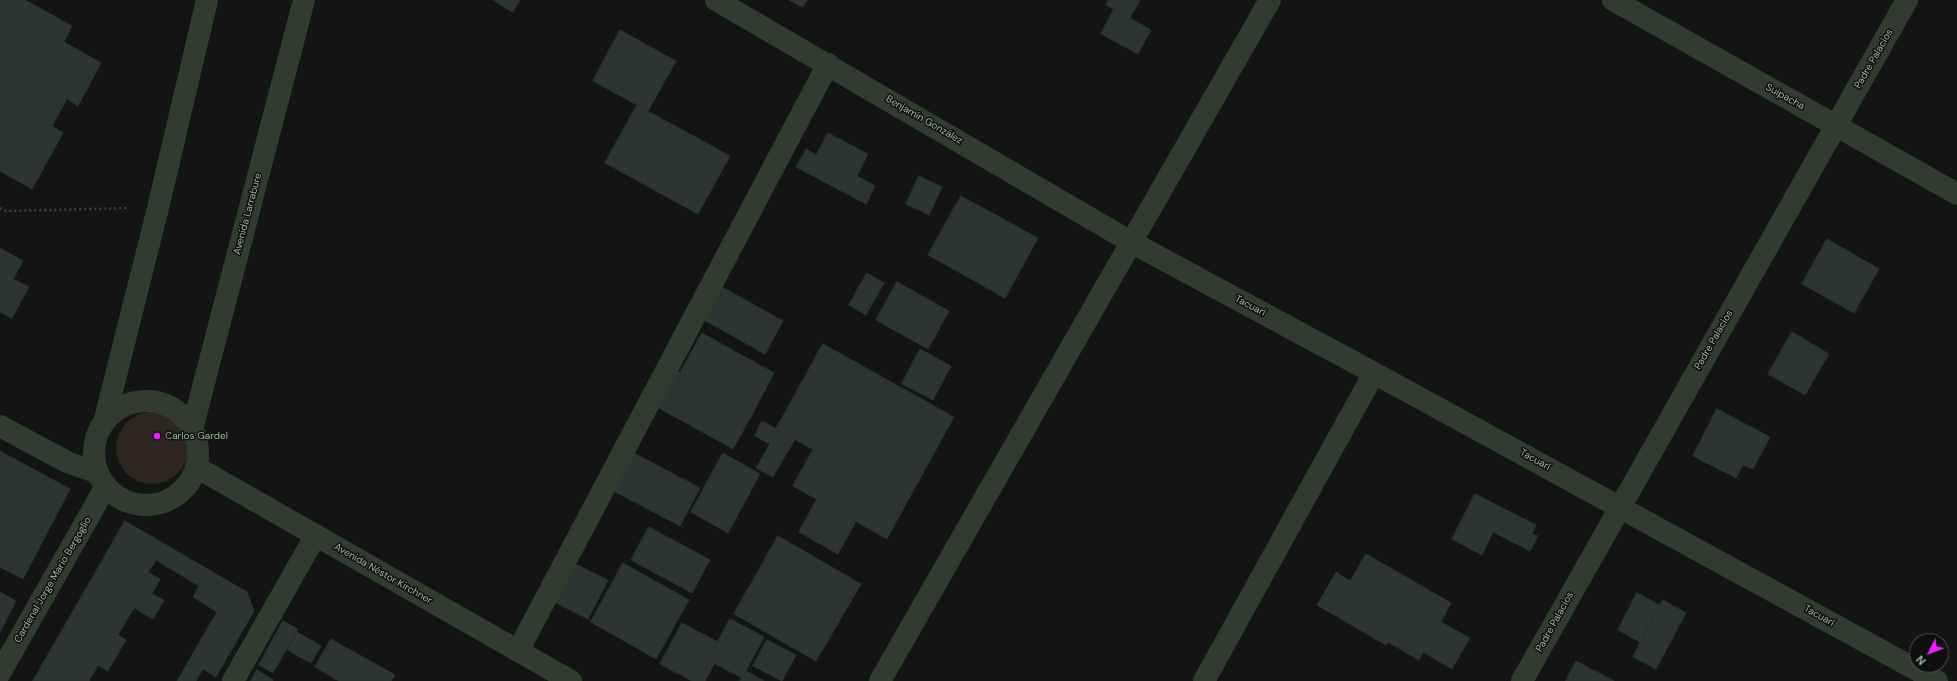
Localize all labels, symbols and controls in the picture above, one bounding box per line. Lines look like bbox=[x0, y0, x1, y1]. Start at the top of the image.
street label: Padre Palacios bbox=[1852, 27, 1896, 91]
street label: Suipacha bbox=[1763, 81, 1807, 113]
street label: Benjamín González bbox=[883, 93, 965, 147]
street label: Avenida Larrabure bbox=[231, 172, 265, 256]
street label: Tacuarí bbox=[1233, 293, 1267, 319]
street label: Padre Palacios bbox=[1692, 308, 1736, 372]
place label: Carlos Gardel bbox=[165, 430, 228, 442]
marker: Carlos Gardel bbox=[152, 431, 162, 441]
street label: Tacuarí bbox=[1518, 447, 1552, 473]
street label: Cardenal Jorge Mario Bergoglio bbox=[12, 515, 94, 645]
street label: Avenida Néstor Kirchner bbox=[332, 541, 434, 607]
street label: Padre Palacios bbox=[1534, 590, 1576, 654]
street label: Tacuarí bbox=[1802, 603, 1836, 629]
north arrow bbox=[1909, 633, 1949, 673]
text: N bbox=[1913, 653, 1929, 668]

